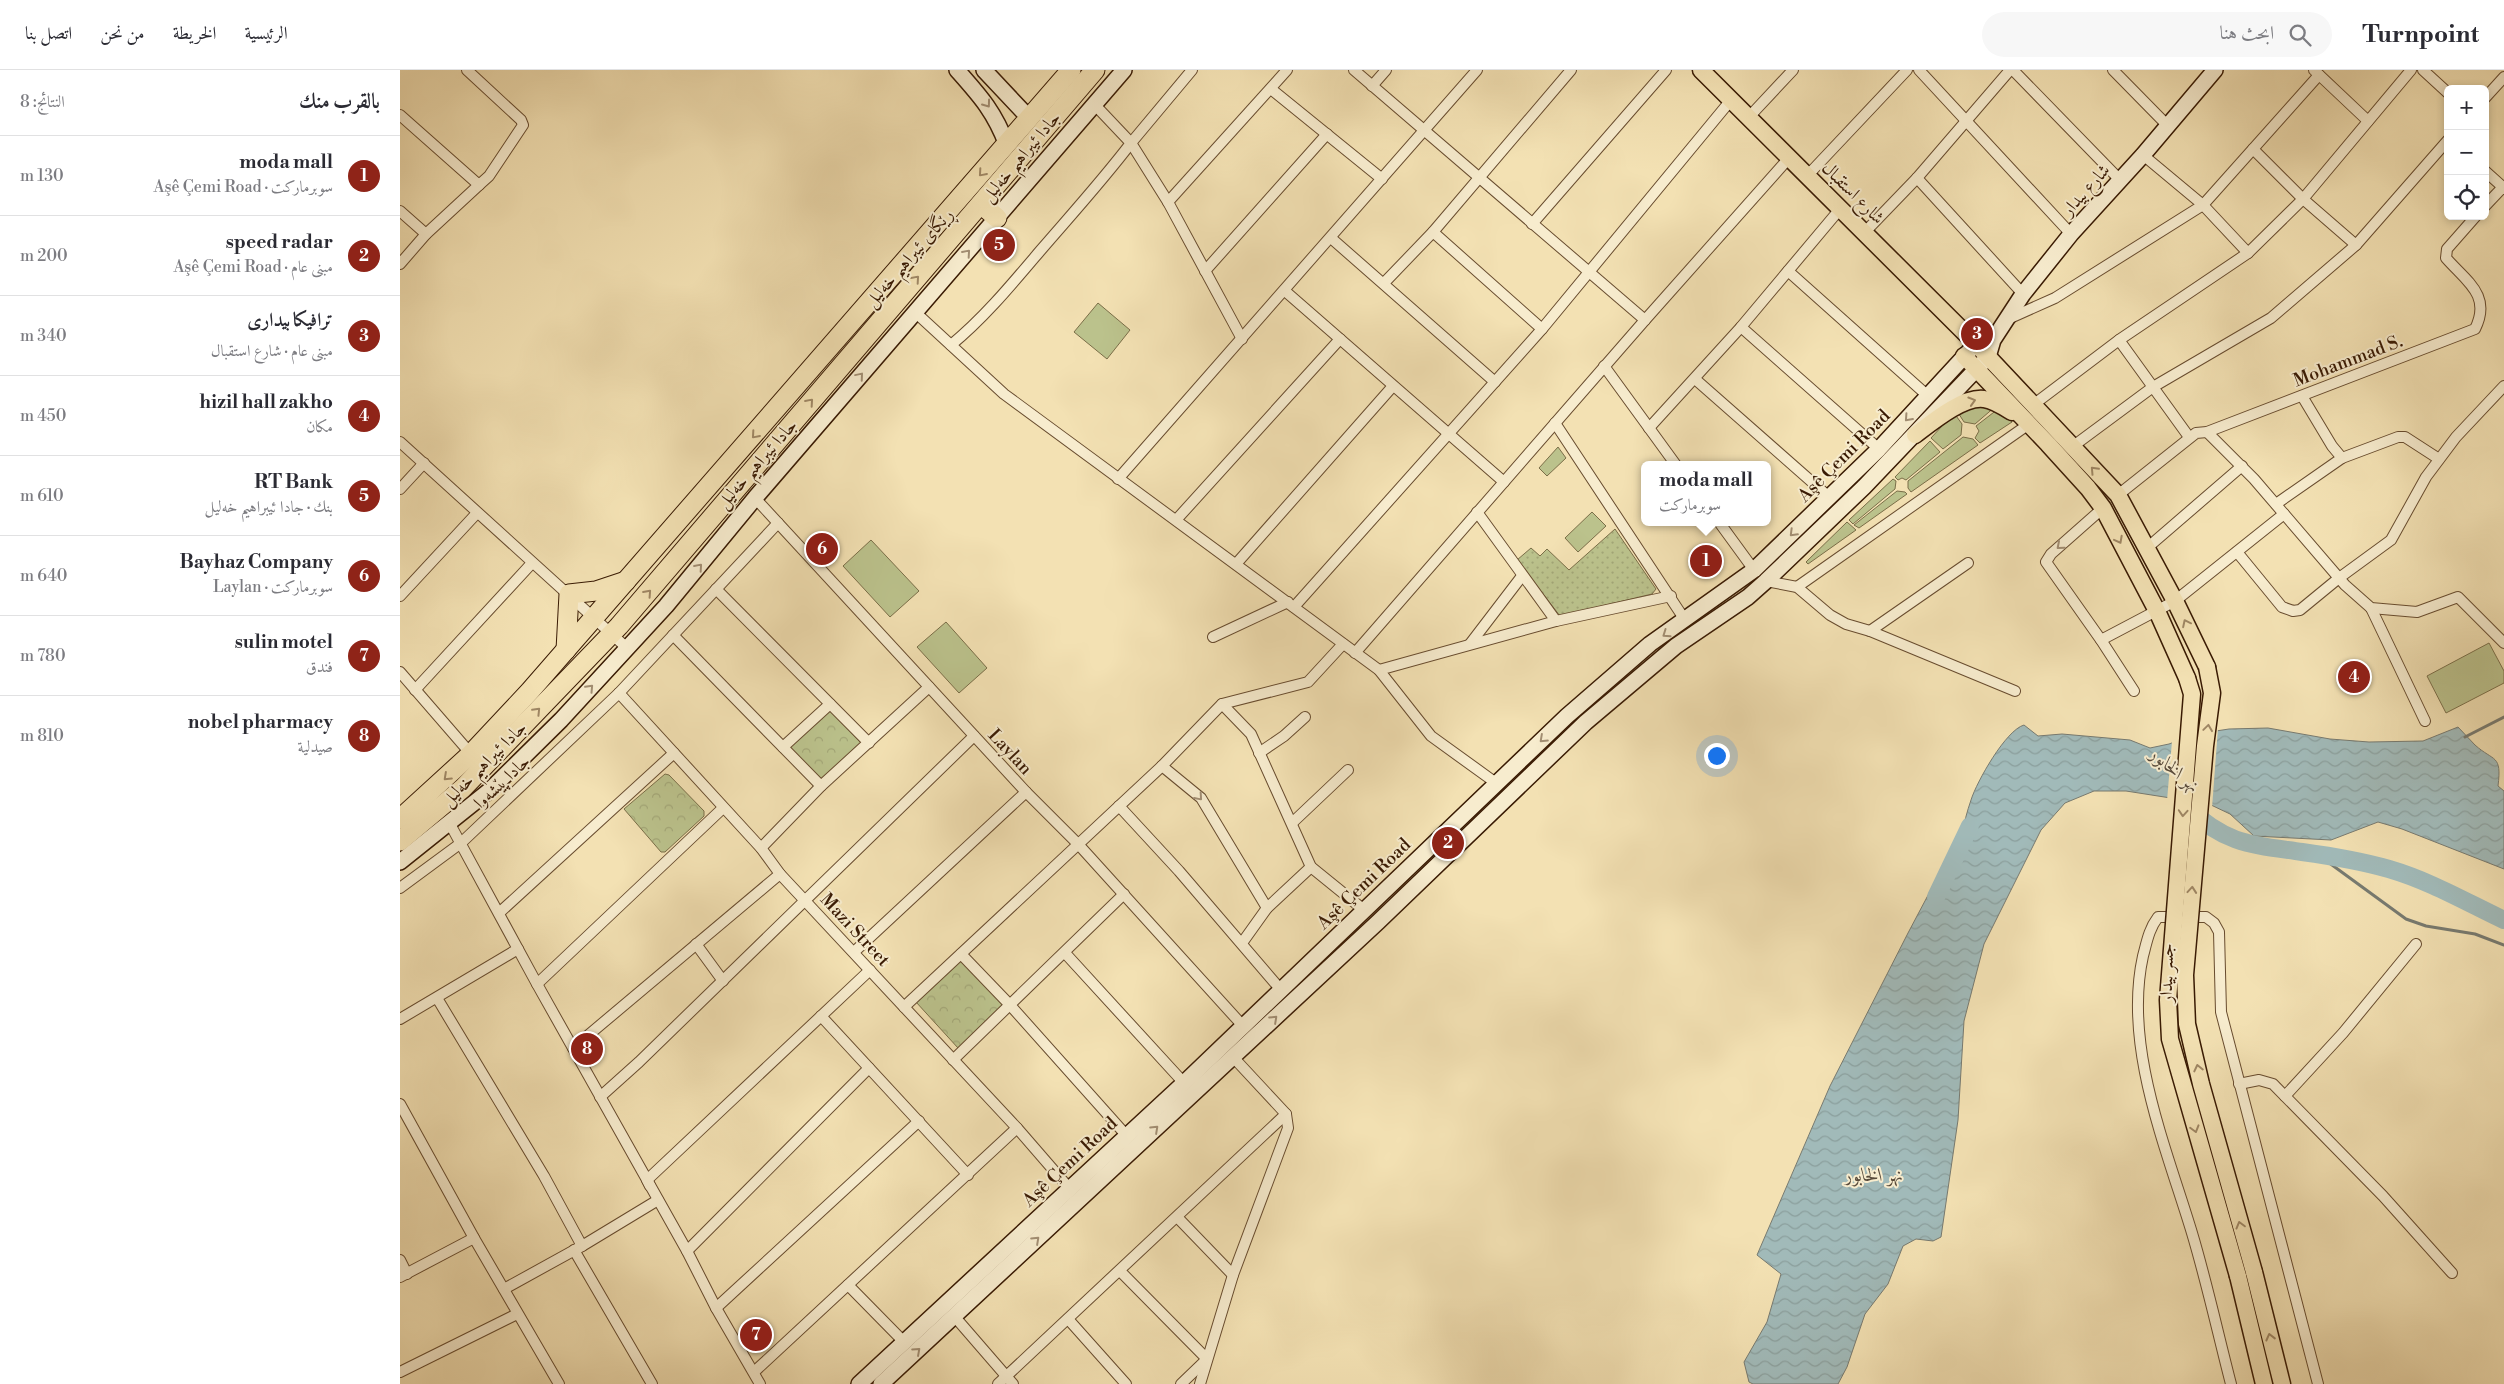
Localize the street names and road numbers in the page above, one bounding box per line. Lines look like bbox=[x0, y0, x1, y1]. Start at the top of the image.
street label: جادا ئیبراهیم خەلیل bbox=[976, 107, 1070, 211]
street label: شارع استقبال bbox=[1815, 157, 1889, 231]
street label: شارع بيدار bbox=[2055, 159, 2118, 224]
street label: ڕێگای ئیبراهیم خەلیل bbox=[859, 203, 963, 316]
street label: Mohammad S. bbox=[2290, 330, 2406, 392]
street label: Aşê Çemi Road bbox=[1792, 404, 1896, 508]
street label: جادا ئیبراهیم خەلیل bbox=[712, 414, 807, 518]
street label: جادا ئیبراهیم خەلیل bbox=[436, 716, 536, 816]
street label: Laylan bbox=[983, 724, 1037, 780]
street label: جادا پێشەوا bbox=[469, 750, 535, 814]
street label: Aşê Çemi Road bbox=[1312, 833, 1416, 935]
street label: Mazi Street bbox=[815, 888, 895, 972]
street label: جسر بيدار bbox=[2155, 943, 2179, 1005]
street label: Aşê Çemi Road bbox=[1017, 1112, 1123, 1213]

